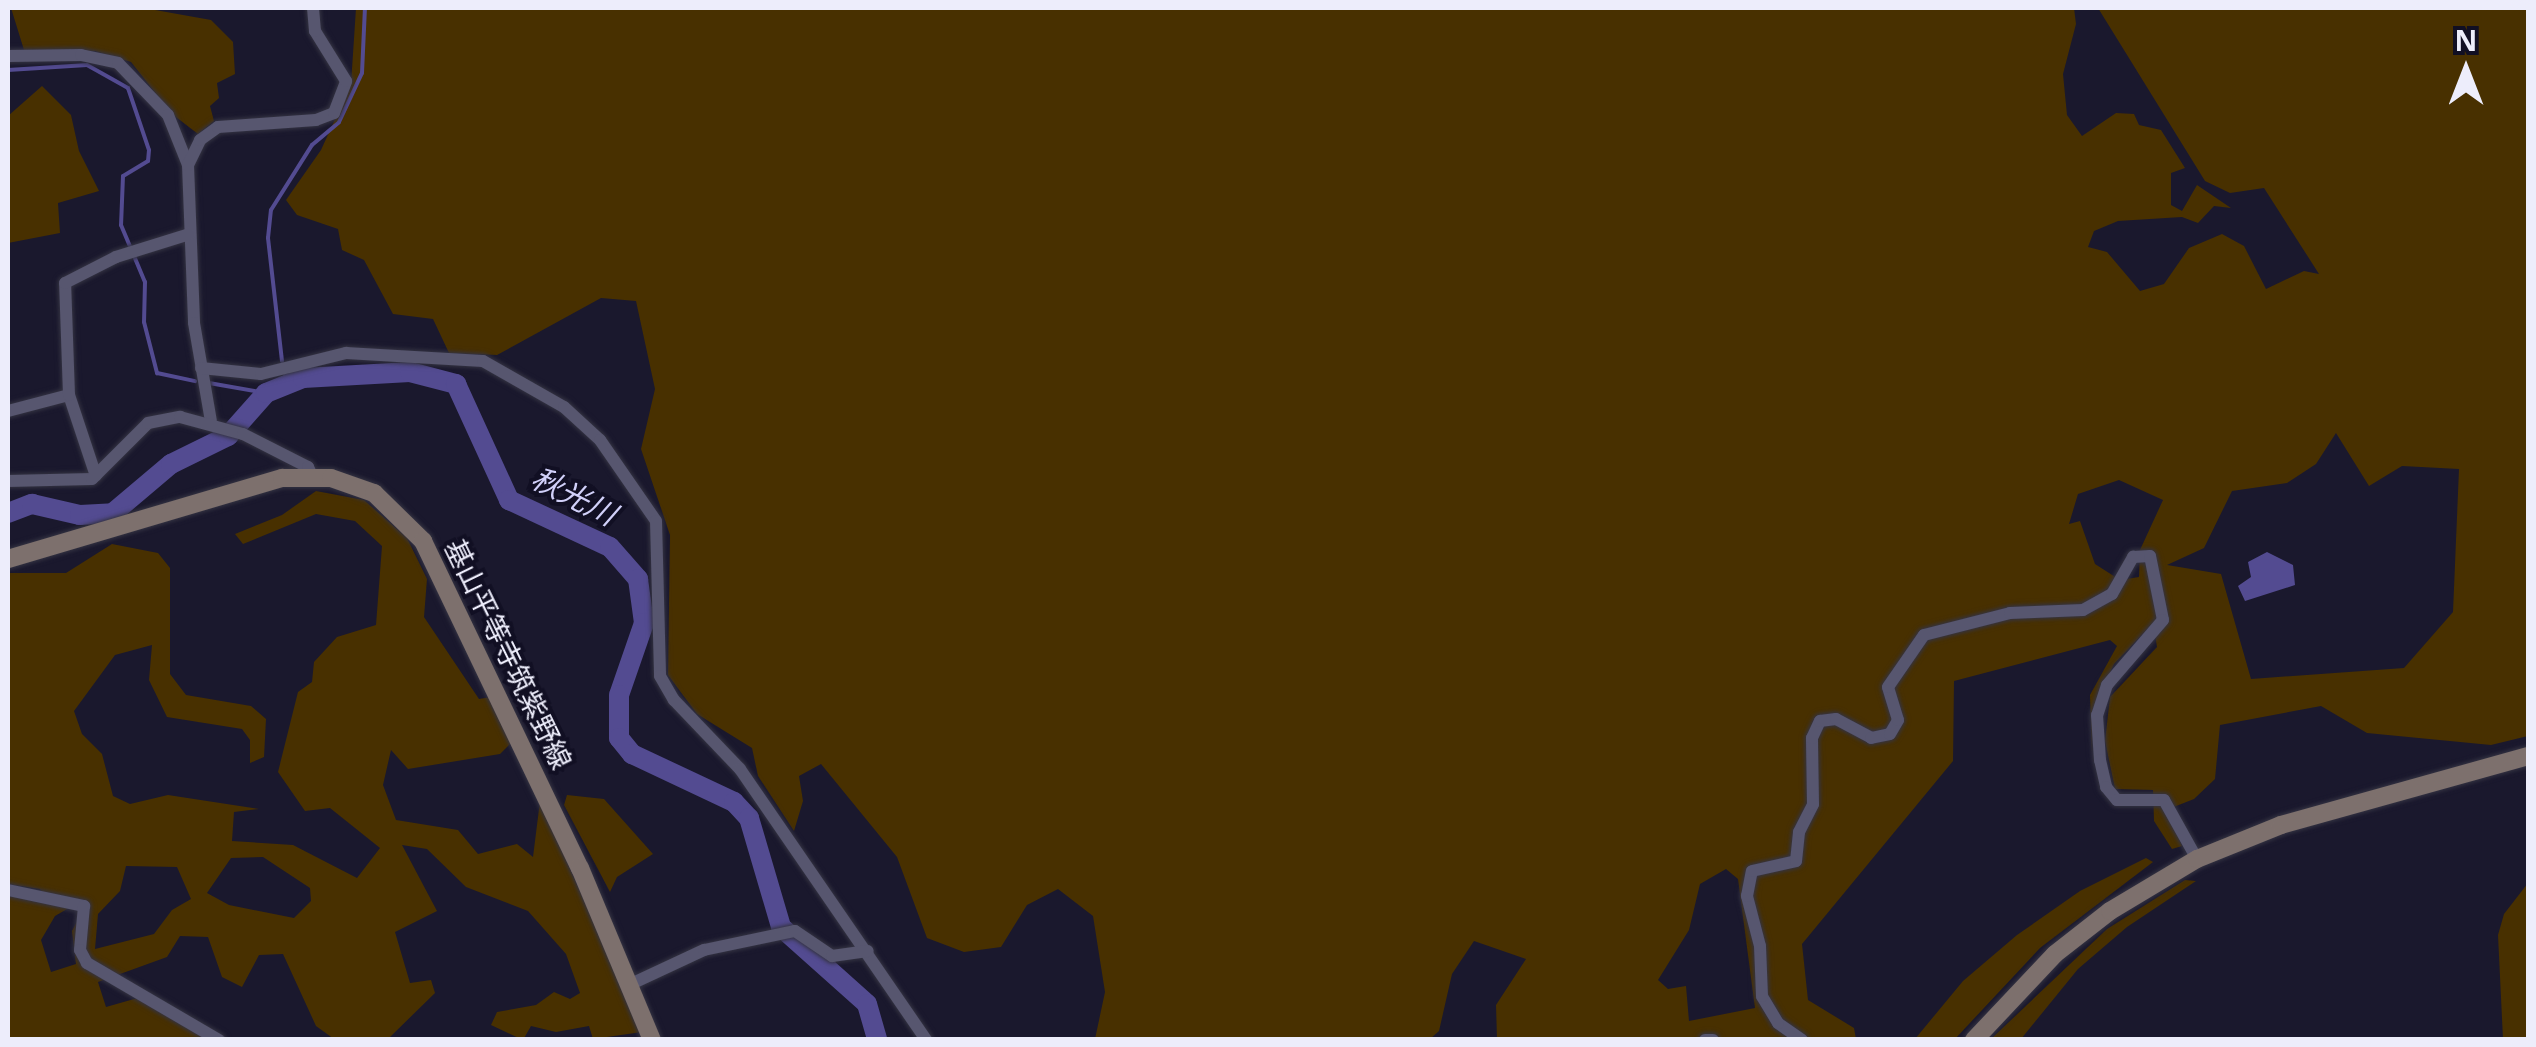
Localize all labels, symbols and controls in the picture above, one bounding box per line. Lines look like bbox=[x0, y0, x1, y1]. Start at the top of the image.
north arrow bbox=[2416, 20, 2516, 120]
text: N bbox=[2455, 21, 2477, 59]
water label: 秋光川 bbox=[526, 460, 622, 532]
street label: 基山平等寺筑紫野線 bbox=[439, 533, 579, 775]

